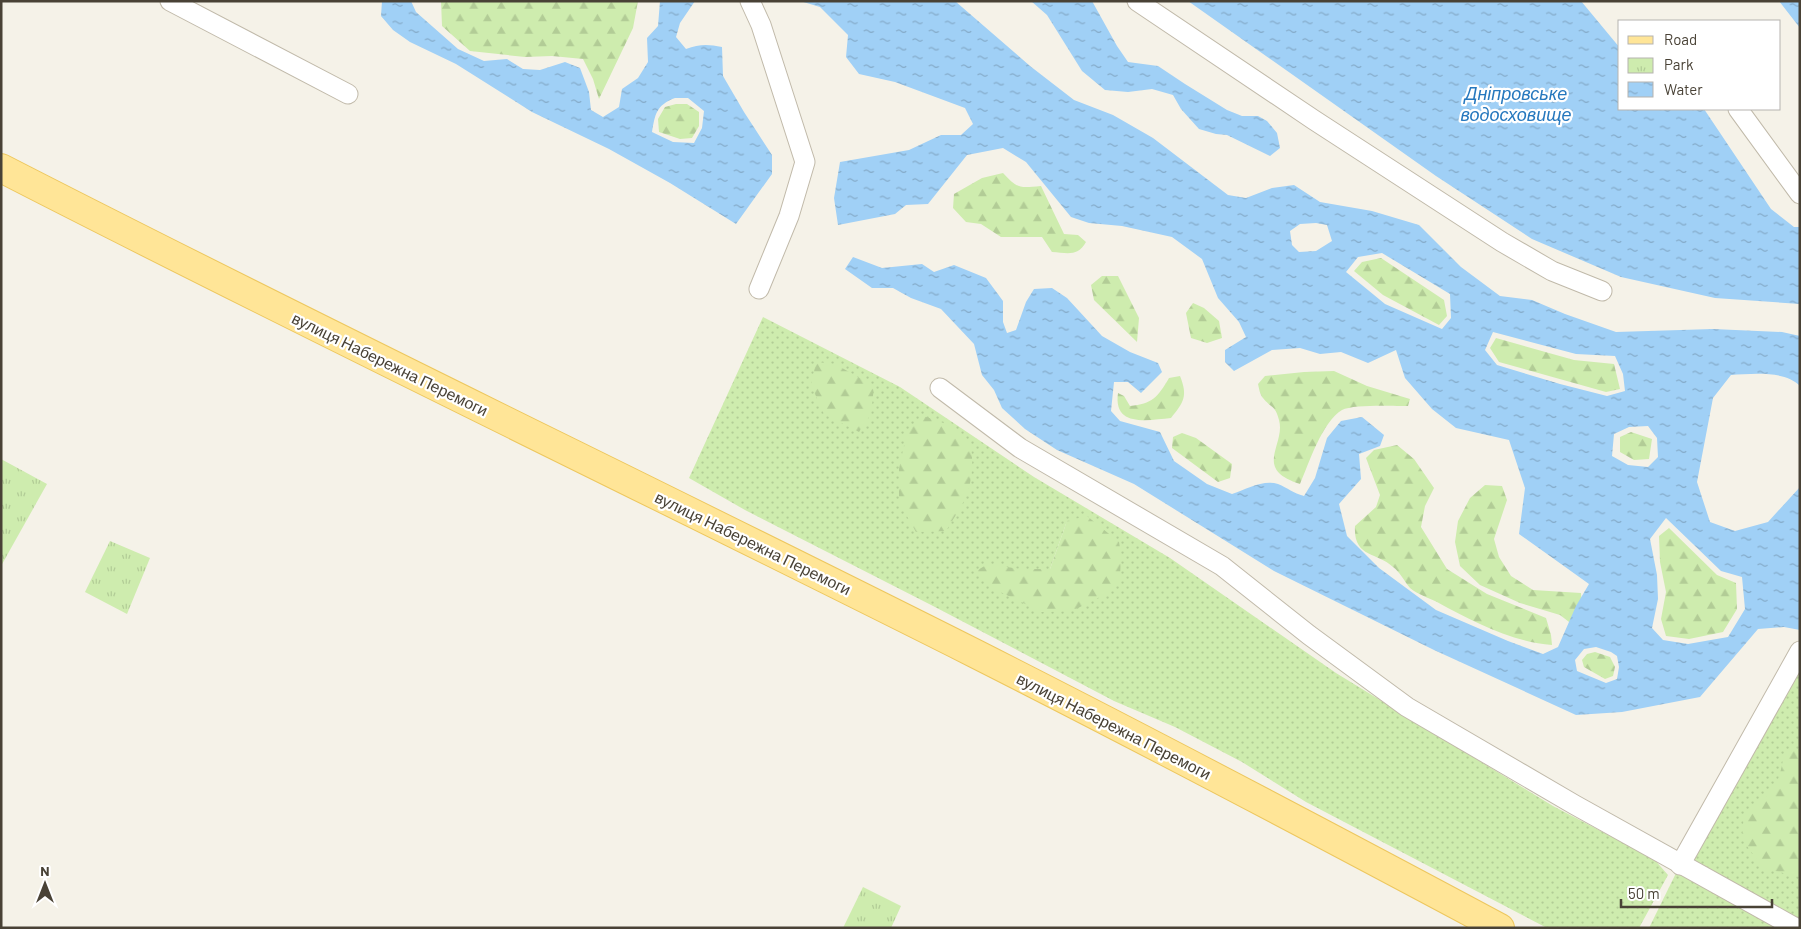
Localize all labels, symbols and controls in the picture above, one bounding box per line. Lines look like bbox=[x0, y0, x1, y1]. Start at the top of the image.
legend bbox=[1618, 20, 1781, 110]
text: Road bbox=[1664, 30, 1697, 48]
text: Park bbox=[1664, 55, 1694, 73]
text: Water bbox=[1664, 80, 1703, 98]
water label: Дніпровське водосховище bbox=[1460, 82, 1572, 125]
street label: вулиця Набережна Перемоги bbox=[289, 308, 491, 419]
street label: вулиця Набережна Перемоги bbox=[652, 487, 854, 598]
street label: вулиця Набережна Перемоги bbox=[1014, 668, 1215, 783]
north arrow bbox=[20, 859, 70, 909]
text: N bbox=[40, 862, 50, 879]
scale bar bbox=[1621, 876, 1772, 908]
text: 50 m bbox=[1628, 884, 1660, 902]

